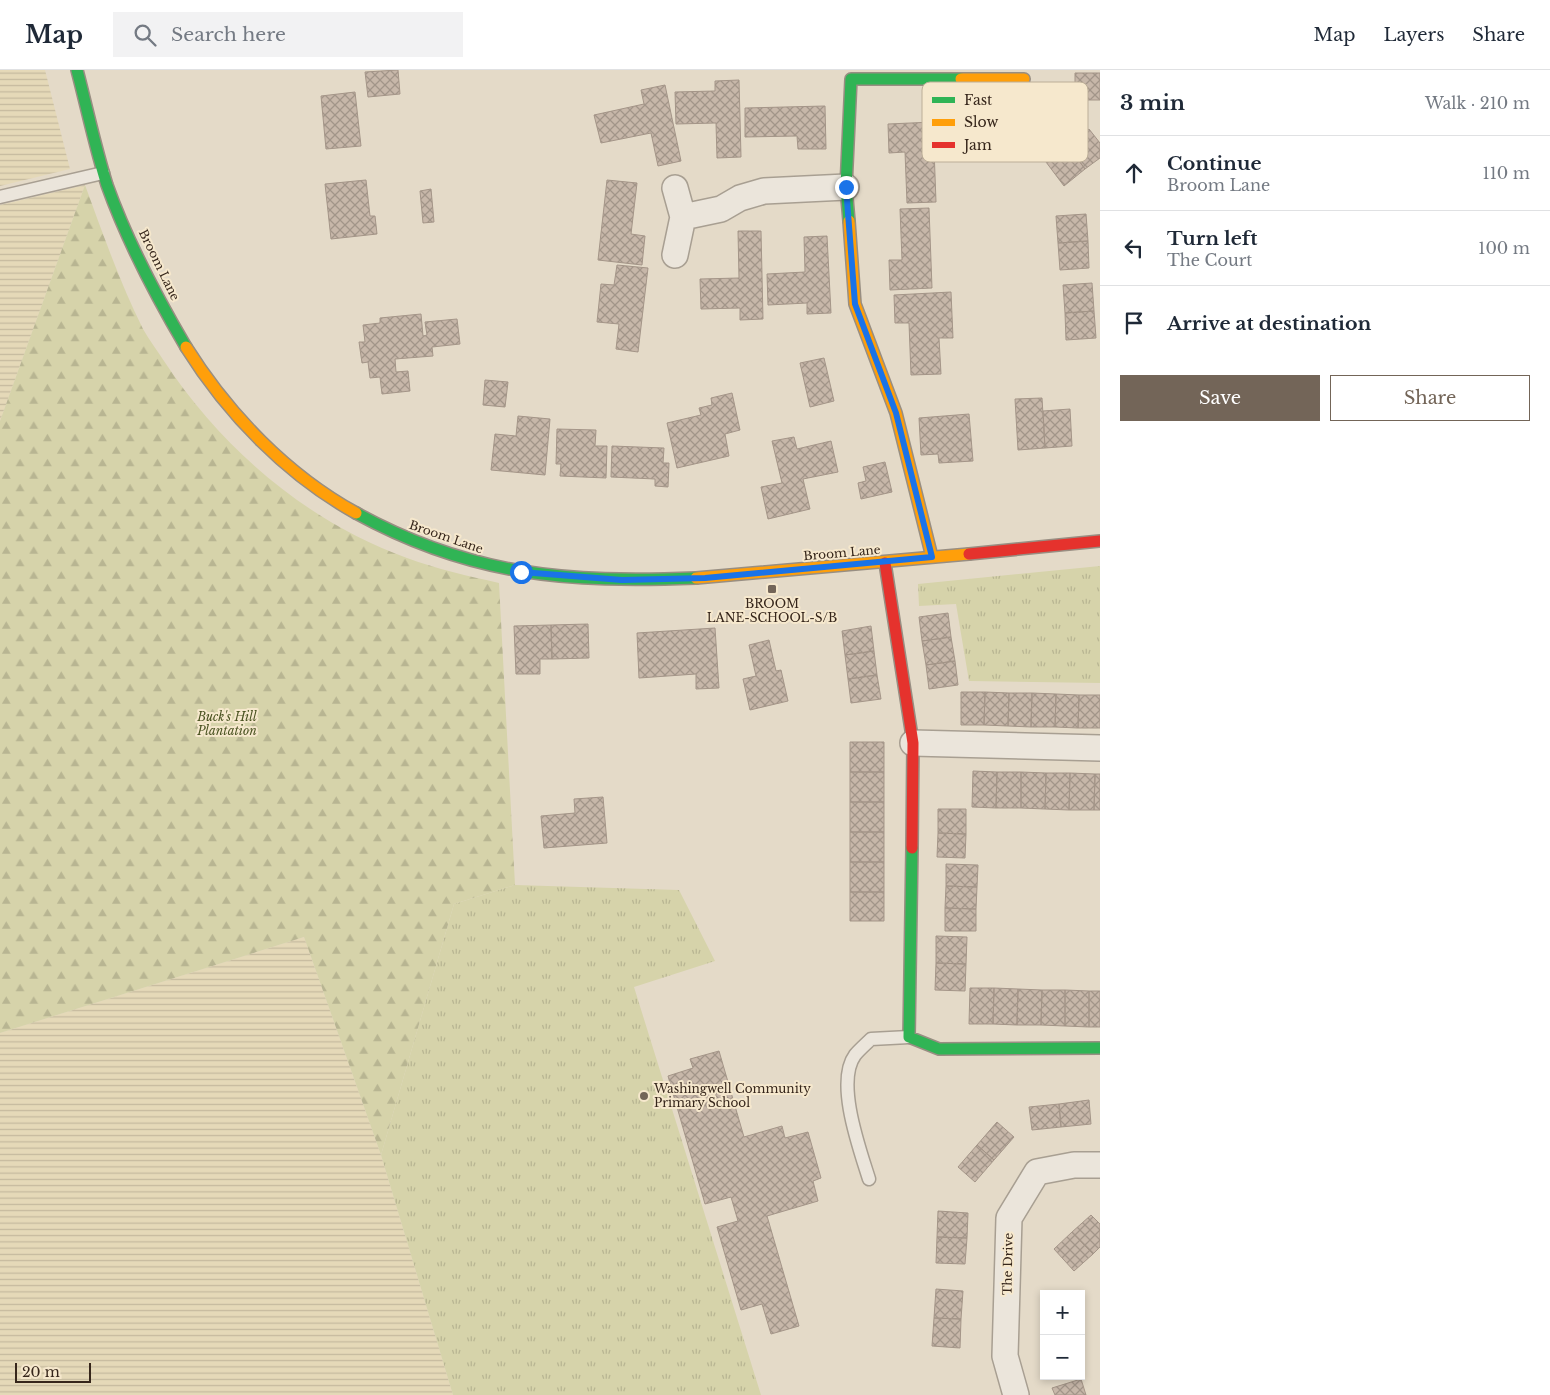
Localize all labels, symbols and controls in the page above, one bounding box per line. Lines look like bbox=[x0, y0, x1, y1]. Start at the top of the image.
search box bbox=[113, 12, 463, 57]
text: Map bbox=[25, 20, 83, 49]
icon: search bbox=[131, 21, 159, 49]
text: Search here bbox=[171, 23, 286, 46]
text: Map bbox=[1314, 24, 1355, 46]
text: Layers bbox=[1383, 24, 1444, 46]
text: Share bbox=[1472, 24, 1525, 46]
legend bbox=[922, 82, 1088, 162]
text: 3 min bbox=[1120, 90, 1185, 116]
text: Fast bbox=[964, 91, 993, 109]
text: Walk · 210 m bbox=[1425, 93, 1530, 113]
text: Slow bbox=[964, 113, 998, 131]
text: Jam bbox=[962, 136, 992, 154]
text: Continue bbox=[1167, 152, 1262, 175]
icon: ahead bbox=[1120, 159, 1148, 187]
text: 110 m bbox=[1483, 163, 1530, 183]
text: Broom Lane bbox=[1167, 175, 1270, 195]
route end bbox=[835, 176, 858, 199]
street label: Broom Lane bbox=[136, 227, 183, 303]
text: Turn left bbox=[1167, 227, 1258, 250]
icon: left bbox=[1120, 234, 1148, 262]
text: 100 m bbox=[1478, 238, 1530, 258]
text: The Court bbox=[1167, 250, 1252, 270]
icon: arrive bbox=[1120, 309, 1148, 337]
text: Arrive at destination bbox=[1167, 312, 1371, 335]
button: Save bbox=[1120, 375, 1320, 421]
button: Share bbox=[1330, 375, 1530, 421]
street label: Broom Lane bbox=[407, 517, 485, 556]
street label: Broom Lane bbox=[803, 542, 881, 563]
route start bbox=[510, 561, 533, 584]
marker: BROOM LANE-SCHOOL-S/B bbox=[766, 583, 778, 595]
place label: BROOM LANE-SCHOOL-S/B bbox=[707, 596, 837, 625]
park label: Buck's Hill Plantation bbox=[196, 709, 257, 738]
place label: Washingwell Community Primary School bbox=[653, 1081, 811, 1110]
marker: Washingwell Community Primary School bbox=[638, 1090, 650, 1102]
street label: The Drive bbox=[999, 1232, 1016, 1295]
map controls bbox=[1040, 1290, 1085, 1380]
button: + bbox=[1040, 1290, 1085, 1335]
button: − bbox=[1040, 1335, 1085, 1380]
scale bar bbox=[15, 1360, 91, 1383]
text: 20 m bbox=[22, 1363, 60, 1381]

